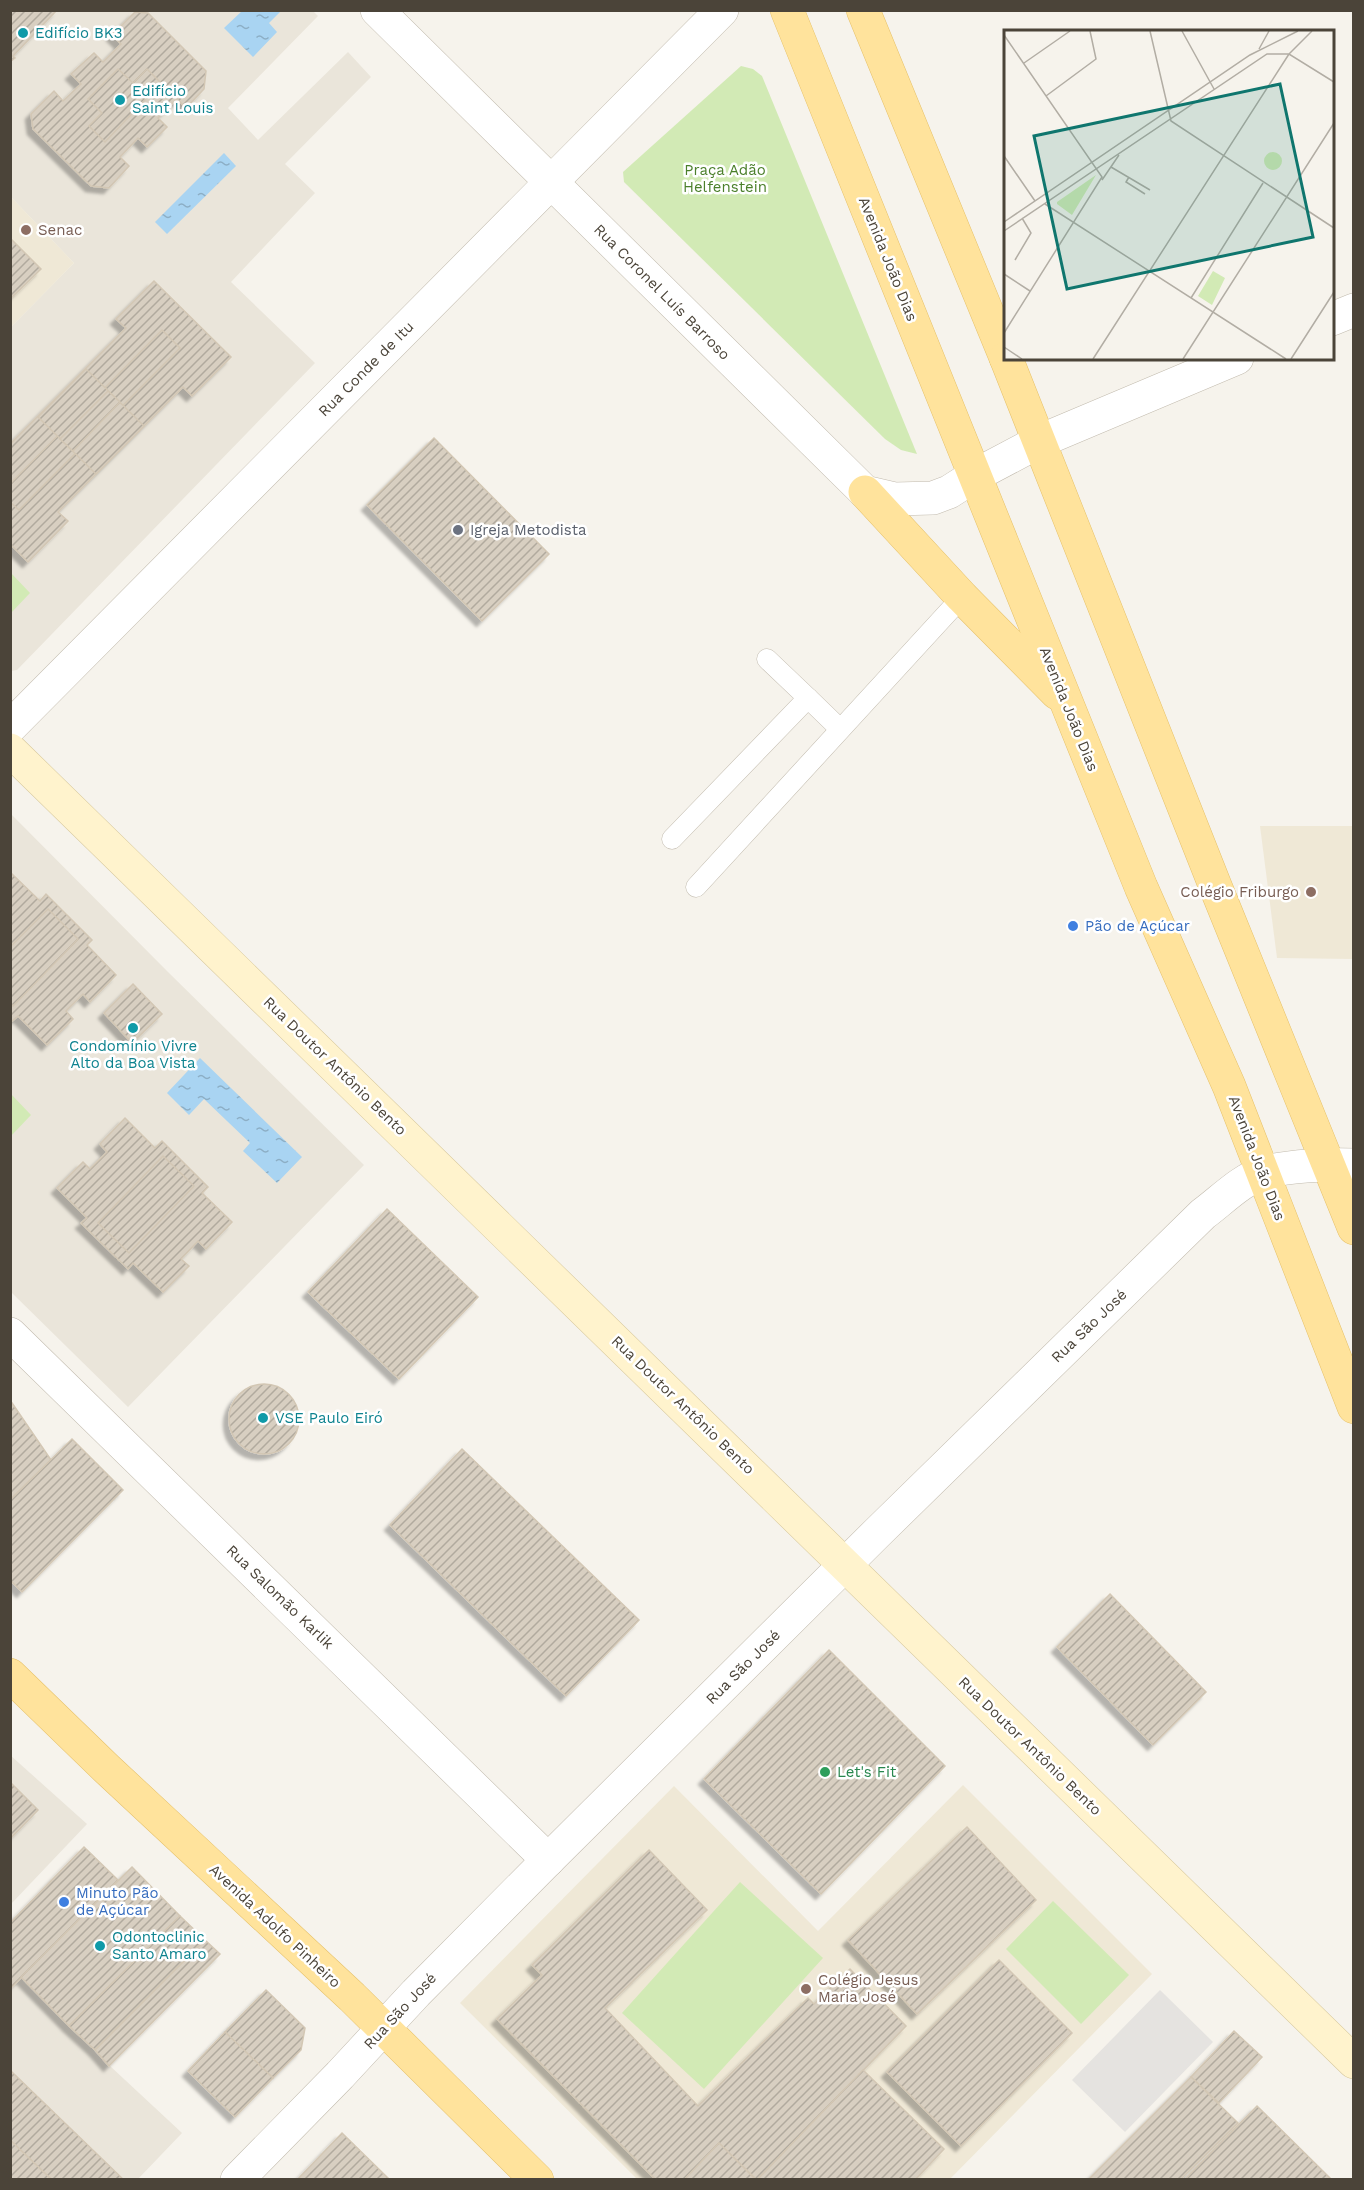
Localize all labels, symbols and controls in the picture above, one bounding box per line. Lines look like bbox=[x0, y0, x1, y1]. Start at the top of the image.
place label: Edifício BK3 bbox=[35, 24, 122, 42]
marker: Edifício BK3 bbox=[16, 26, 30, 40]
inset map bbox=[1004, 30, 1334, 360]
place label: Edifício Saint Louis bbox=[132, 82, 214, 117]
marker: Edifício Saint Louis bbox=[113, 93, 127, 107]
park label: Praça Adão Helfenstein bbox=[683, 161, 767, 196]
street label: Avenida João Dias bbox=[855, 194, 921, 324]
street label: Rua Coronel Luís Barroso bbox=[590, 220, 734, 364]
place label: Senac bbox=[38, 221, 82, 239]
marker: Senac bbox=[19, 223, 33, 237]
street label: Rua Conde de Itu bbox=[315, 318, 417, 420]
place label: Igreja Metodista bbox=[470, 521, 587, 539]
marker: Igreja Metodista bbox=[451, 523, 465, 537]
street label: Avenida João Dias bbox=[1036, 644, 1102, 774]
place label: Colégio Friburgo bbox=[1180, 883, 1299, 901]
marker: Colégio Friburgo bbox=[1304, 885, 1318, 899]
place label: Pão de Açúcar bbox=[1085, 917, 1190, 935]
marker: Pão de Açúcar bbox=[1066, 919, 1080, 933]
street label: Rua Doutor Antônio Bento bbox=[260, 993, 410, 1139]
marker: Condomínio Vivre Alto da Boa Vista bbox=[126, 1021, 140, 1035]
place label: Condomínio Vivre Alto da Boa Vista bbox=[69, 1037, 197, 1072]
street label: Avenida João Dias bbox=[1225, 1093, 1289, 1223]
street label: Rua São José bbox=[1048, 1285, 1130, 1367]
street label: Rua Doutor Antônio Bento bbox=[608, 1332, 758, 1478]
place label: VSE Paulo Eiró bbox=[275, 1409, 383, 1427]
marker: VSE Paulo Eiró bbox=[256, 1411, 270, 1425]
street label: Rua Salomão Karlik bbox=[223, 1541, 338, 1653]
street label: Rua São José bbox=[702, 1626, 784, 1708]
street label: Rua Doutor Antônio Bento bbox=[955, 1673, 1105, 1819]
place label: Let's Fit bbox=[837, 1763, 897, 1781]
marker: Let's Fit bbox=[818, 1765, 832, 1779]
street label: Avenida Adolfo Pinheiro bbox=[206, 1860, 344, 1992]
place label: Minuto Pão de Açúcar bbox=[76, 1884, 158, 1919]
marker: Minuto Pão de Açúcar bbox=[57, 1895, 71, 1909]
place label: Odontoclinic Santo Amaro bbox=[112, 1928, 207, 1963]
marker: Odontoclinic Santo Amaro bbox=[93, 1939, 107, 1953]
street label: Rua São José bbox=[360, 1969, 440, 2053]
place label: Colégio Jesus Maria José bbox=[818, 1971, 918, 2006]
marker: Colégio Jesus Maria José bbox=[799, 1982, 813, 1996]

